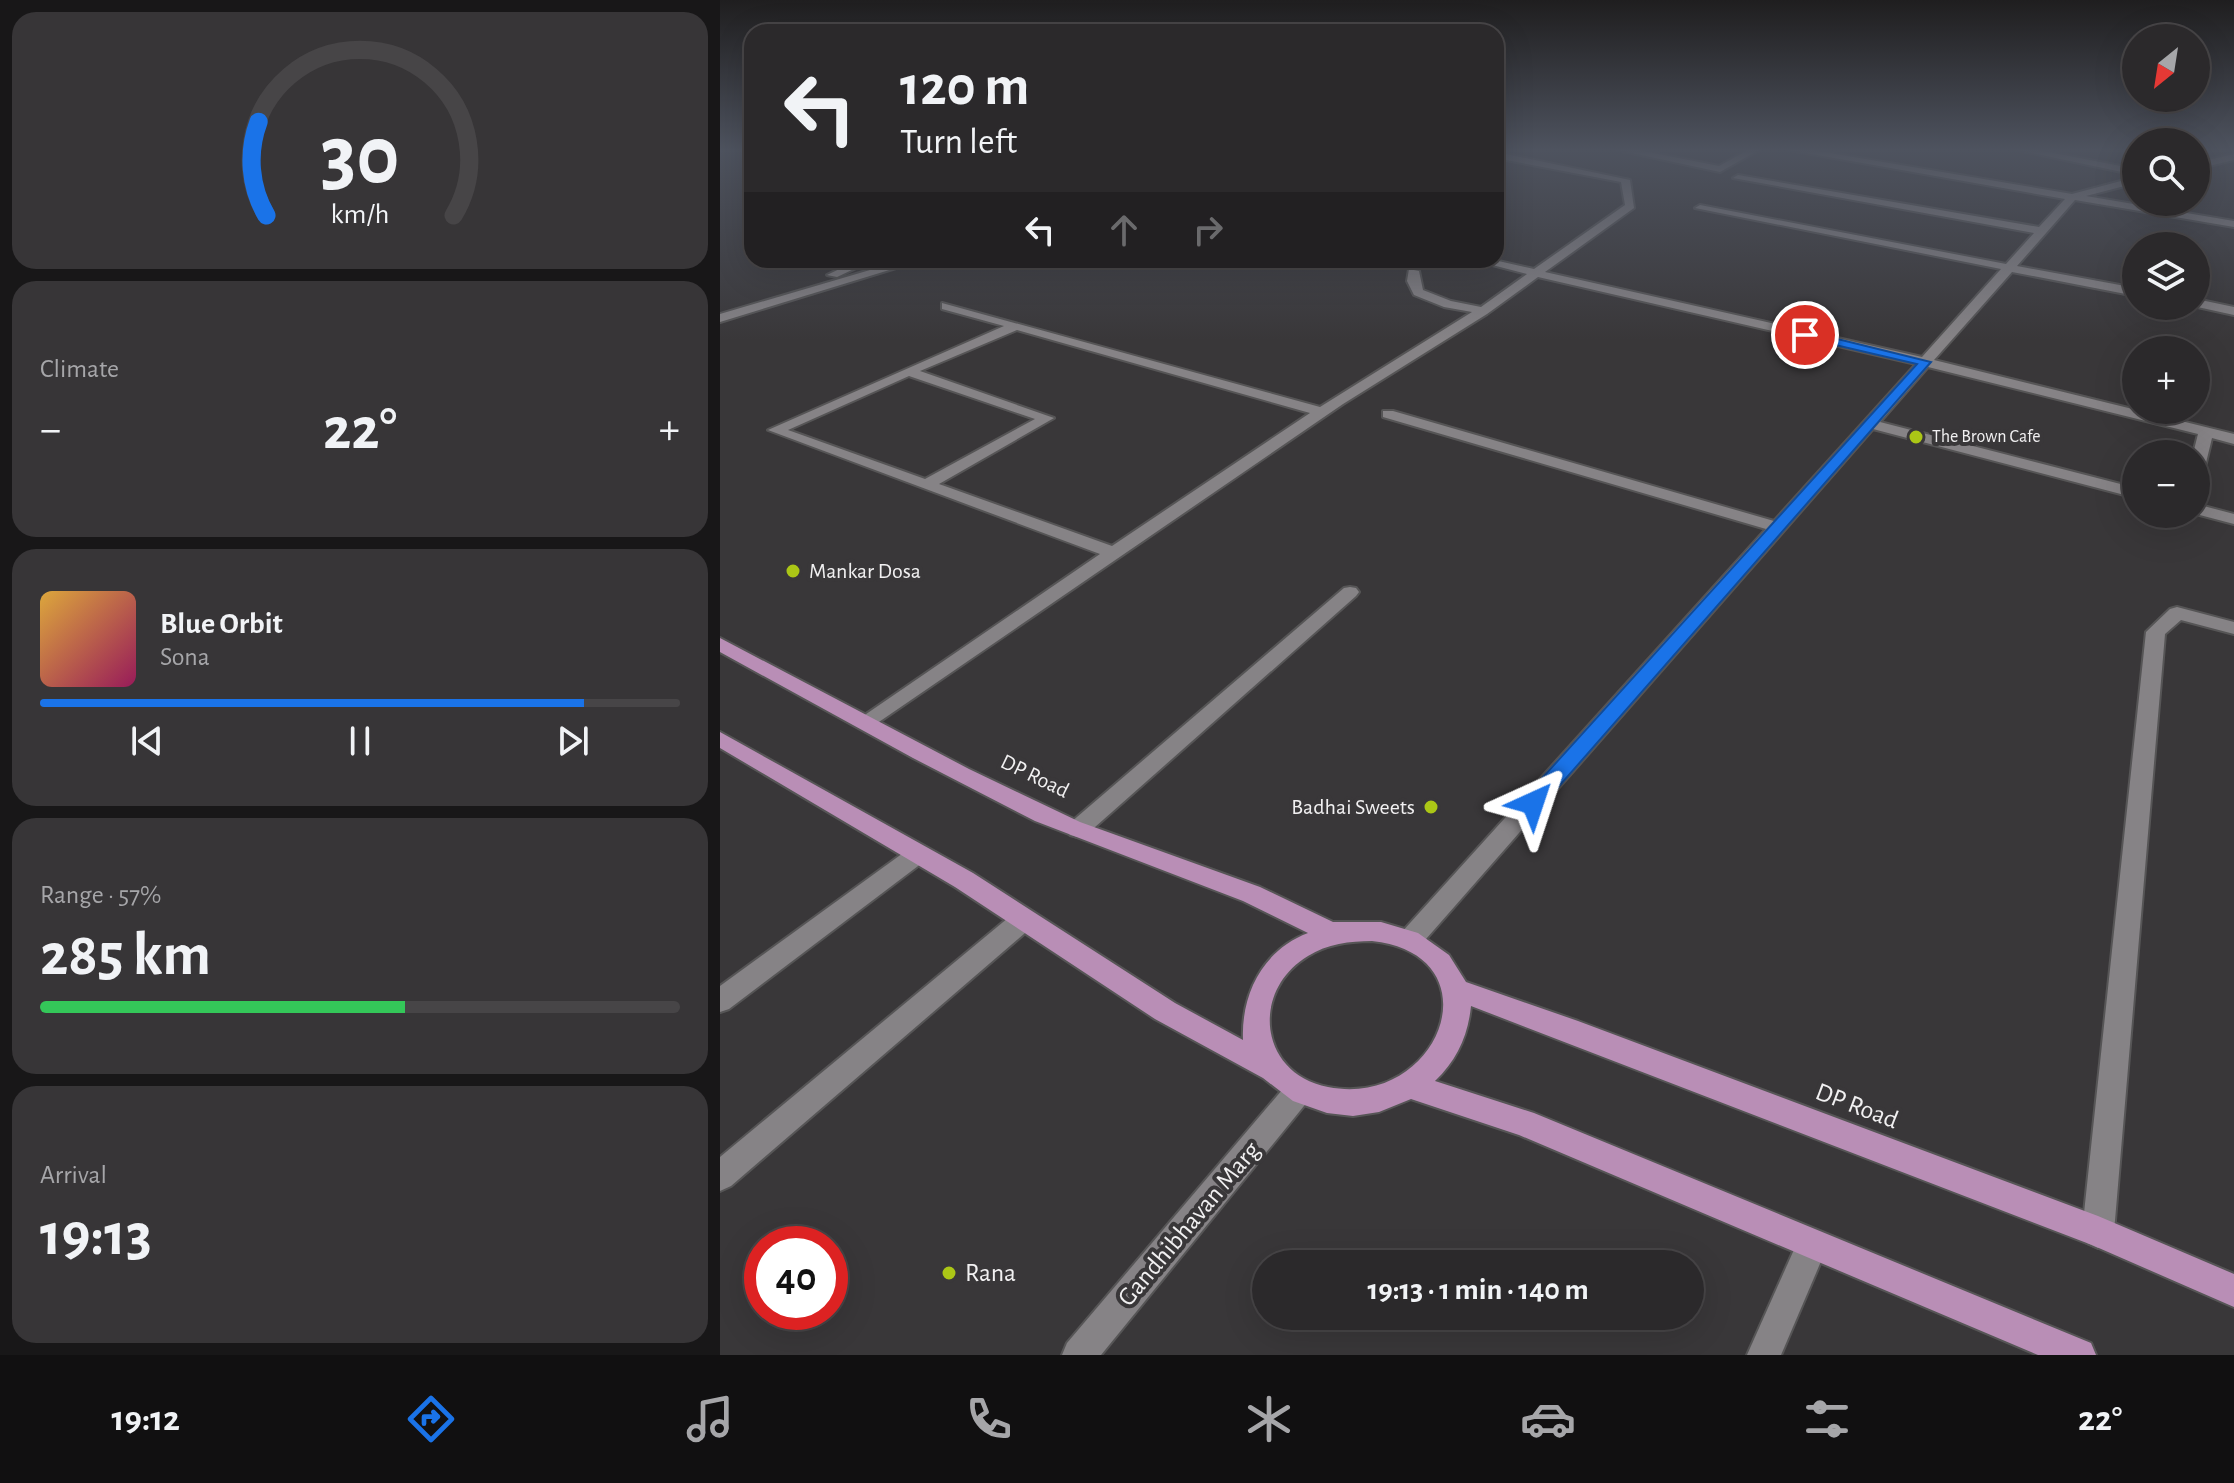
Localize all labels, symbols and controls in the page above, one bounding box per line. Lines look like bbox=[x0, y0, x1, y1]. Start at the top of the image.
north arrow bbox=[2122, 24, 2210, 112]
map controls bbox=[2122, 24, 2210, 528]
icon: left bbox=[768, 56, 872, 160]
text: 120 m bbox=[900, 59, 1029, 115]
text: 30 bbox=[320, 115, 400, 199]
text: Turn left bbox=[900, 124, 1017, 160]
button: search bbox=[2122, 128, 2210, 216]
text: km/h bbox=[331, 200, 389, 229]
icon: left bbox=[1018, 208, 1062, 252]
icon: ahead bbox=[1102, 208, 1146, 252]
icon: right bbox=[1186, 208, 1230, 252]
button: layers bbox=[2122, 232, 2210, 320]
pin bbox=[1771, 301, 1839, 369]
icon: arrive bbox=[1783, 313, 1827, 357]
button: + bbox=[2122, 336, 2210, 424]
text: Climate bbox=[40, 356, 119, 382]
text: 22° bbox=[323, 400, 397, 460]
text: − bbox=[40, 408, 61, 452]
text: + bbox=[659, 408, 680, 452]
marker: The Brown Cafe bbox=[1907, 428, 1925, 446]
place label: The Brown Cafe bbox=[1932, 428, 2040, 446]
button: − bbox=[2122, 440, 2210, 528]
place label: Mankar Dosa bbox=[809, 560, 921, 582]
marker: Mankar Dosa bbox=[784, 562, 802, 580]
text: Blue Orbit bbox=[160, 609, 283, 639]
text: Sona bbox=[160, 644, 210, 670]
icon: previous bbox=[125, 719, 169, 763]
icon: pause bbox=[338, 719, 382, 763]
icon: next bbox=[551, 719, 595, 763]
street label: DP Road bbox=[997, 750, 1073, 802]
position arrow bbox=[1491, 761, 1575, 845]
place label: Badhai Sweets bbox=[1291, 796, 1415, 818]
marker: Badhai Sweets bbox=[1422, 798, 1440, 816]
text: Range · 57% bbox=[40, 882, 161, 908]
text: 285 km bbox=[40, 926, 211, 986]
street label: DP Road bbox=[1812, 1078, 1902, 1134]
street label: Gandhibhavan Marg bbox=[1113, 1137, 1265, 1311]
text: Arrival bbox=[40, 1162, 107, 1188]
text: 19:13 bbox=[40, 1206, 152, 1266]
speed limit sign: 40 bbox=[744, 1226, 848, 1330]
place label: Rana bbox=[965, 1260, 1016, 1286]
marker: Rana bbox=[940, 1264, 958, 1282]
text: 19:13 · 1 min · 140 m bbox=[1367, 1275, 1589, 1305]
icon: directions bbox=[403, 1391, 459, 1447]
icon: music bbox=[682, 1391, 738, 1447]
icon: phone bbox=[961, 1391, 1017, 1447]
icon: climate bbox=[1241, 1391, 1297, 1447]
icon: car bbox=[1520, 1391, 1576, 1447]
icon: filters bbox=[1799, 1391, 1855, 1447]
text: 19:12 bbox=[112, 1401, 180, 1437]
text: 22° bbox=[2078, 1401, 2122, 1437]

